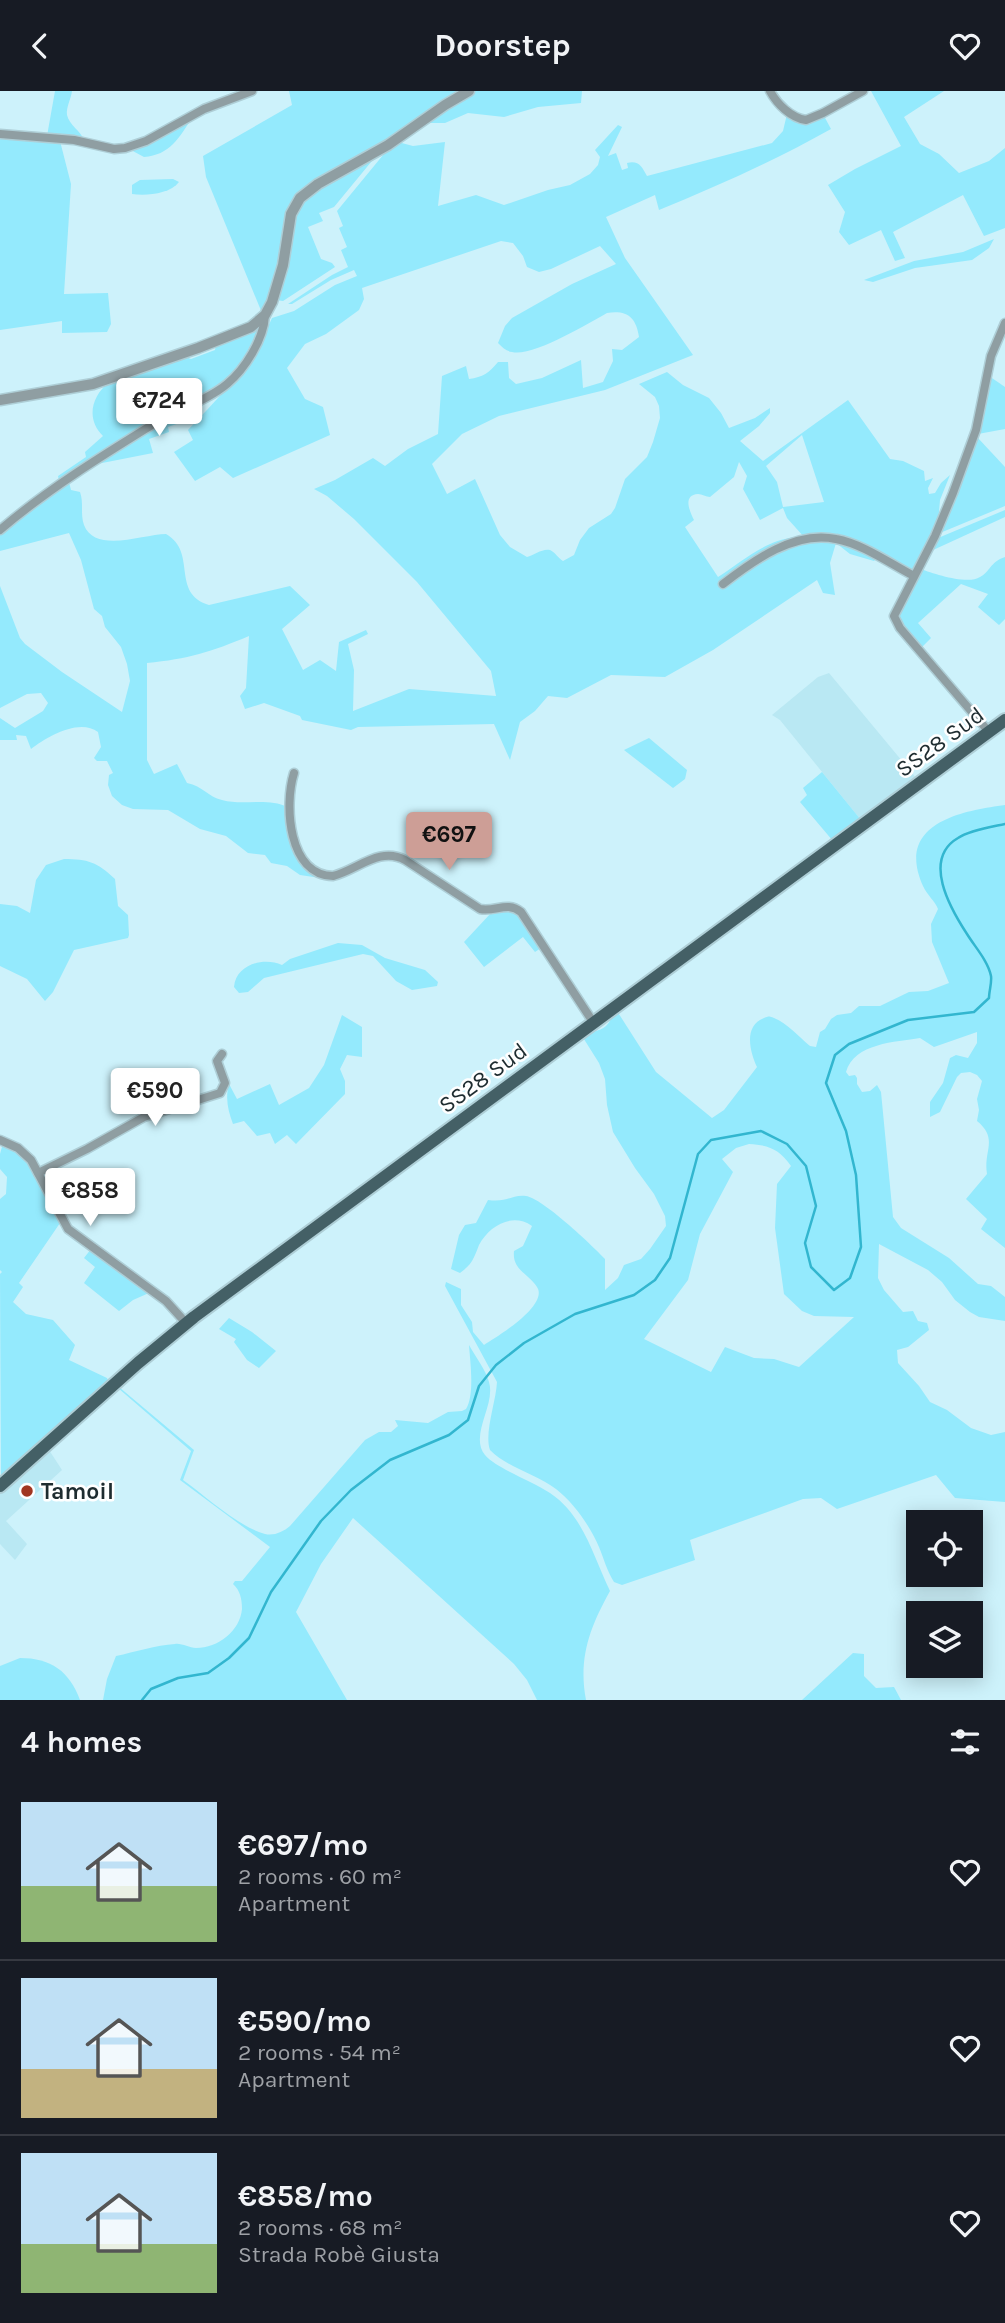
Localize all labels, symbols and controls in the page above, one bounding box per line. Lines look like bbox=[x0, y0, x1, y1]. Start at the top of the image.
icon: back bbox=[21, 27, 59, 65]
text: Doorstep bbox=[434, 27, 571, 64]
icon: heart bbox=[946, 27, 984, 65]
pin: €724 bbox=[118, 379, 200, 438]
text: €724 bbox=[132, 387, 186, 414]
street label: SS28 Sud bbox=[891, 701, 989, 783]
pin: €697 bbox=[408, 813, 490, 872]
text: €697 bbox=[422, 821, 476, 848]
street label: SS28 Sud bbox=[434, 1037, 532, 1119]
pin: €590 bbox=[114, 1069, 196, 1128]
text: €590 bbox=[127, 1077, 183, 1104]
pin: €858 bbox=[49, 1169, 131, 1228]
text: €858 bbox=[61, 1177, 119, 1204]
place label: Tamoil bbox=[41, 1478, 114, 1505]
marker: Tamoil bbox=[19, 1483, 35, 1499]
map controls bbox=[906, 1510, 983, 1678]
button: locate bbox=[906, 1510, 983, 1587]
button: layers bbox=[906, 1601, 983, 1678]
icon: filters bbox=[946, 1723, 984, 1761]
text: 4 homes bbox=[21, 1724, 142, 1760]
text: €697/mo bbox=[238, 1827, 368, 1863]
icon: home bbox=[77, 1830, 161, 1914]
icon: heart bbox=[946, 1853, 984, 1891]
text: 2 rooms · 60 m² bbox=[238, 1863, 402, 1890]
text: Apartment bbox=[238, 1890, 350, 1917]
text: €590/mo bbox=[238, 2003, 371, 2039]
icon: home bbox=[77, 2006, 161, 2090]
icon: heart bbox=[946, 2029, 984, 2067]
text: 2 rooms · 54 m² bbox=[238, 2039, 401, 2066]
text: Apartment bbox=[238, 2066, 350, 2093]
text: €858/mo bbox=[238, 2178, 373, 2214]
icon: home bbox=[77, 2181, 161, 2265]
icon: heart bbox=[946, 2204, 984, 2242]
text: 2 rooms · 68 m² bbox=[238, 2214, 402, 2241]
text: Strada Robè Giusta bbox=[238, 2241, 440, 2268]

